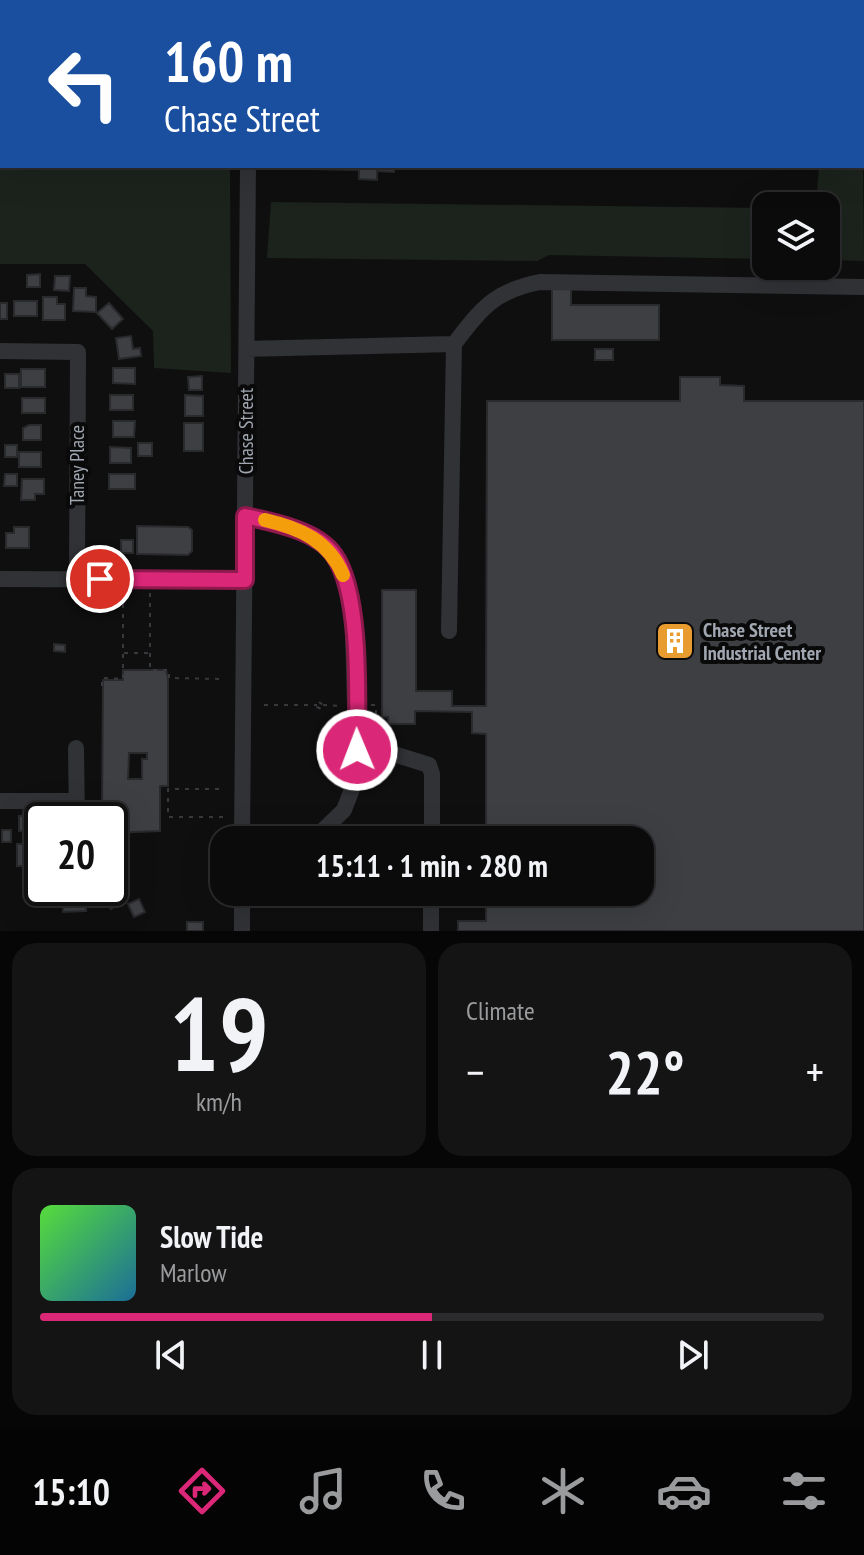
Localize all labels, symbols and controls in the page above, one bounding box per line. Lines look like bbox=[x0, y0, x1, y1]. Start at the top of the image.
text: 160 m bbox=[164, 25, 293, 97]
icon: left bbox=[32, 32, 136, 136]
text: Chase Street bbox=[164, 95, 320, 142]
map controls bbox=[752, 192, 840, 280]
button: layers bbox=[752, 192, 840, 280]
street label: Chase Street bbox=[233, 387, 259, 474]
street label: Taney Place bbox=[64, 425, 90, 505]
pin bbox=[66, 545, 134, 613]
icon: arrive bbox=[78, 557, 122, 601]
place label: Chase Street Industrial Center bbox=[703, 617, 821, 666]
building icon: Chase Street Industrial Center bbox=[654, 620, 696, 662]
position arrow bbox=[315, 708, 399, 792]
speed limit sign: 20 bbox=[24, 802, 128, 906]
text: 15:11 · 1 min · 280 m bbox=[316, 846, 548, 885]
text: 19 bbox=[169, 965, 269, 1100]
text: Climate bbox=[466, 994, 535, 1027]
text: 22° bbox=[605, 1033, 685, 1111]
text: − bbox=[466, 1043, 484, 1100]
text: + bbox=[806, 1043, 824, 1100]
text: km/h bbox=[196, 1085, 242, 1118]
text: Slow Tide bbox=[160, 1217, 263, 1256]
text: Marlow bbox=[160, 1256, 226, 1289]
icon: previous bbox=[149, 1333, 193, 1377]
icon: pause bbox=[410, 1333, 454, 1377]
icon: next bbox=[671, 1333, 715, 1377]
icon: directions bbox=[174, 1463, 230, 1519]
icon: music bbox=[295, 1463, 351, 1519]
icon: phone bbox=[415, 1463, 471, 1519]
icon: climate bbox=[535, 1463, 591, 1519]
icon: car bbox=[656, 1463, 712, 1519]
icon: filters bbox=[776, 1463, 832, 1519]
text: 15:10 bbox=[32, 1468, 110, 1515]

